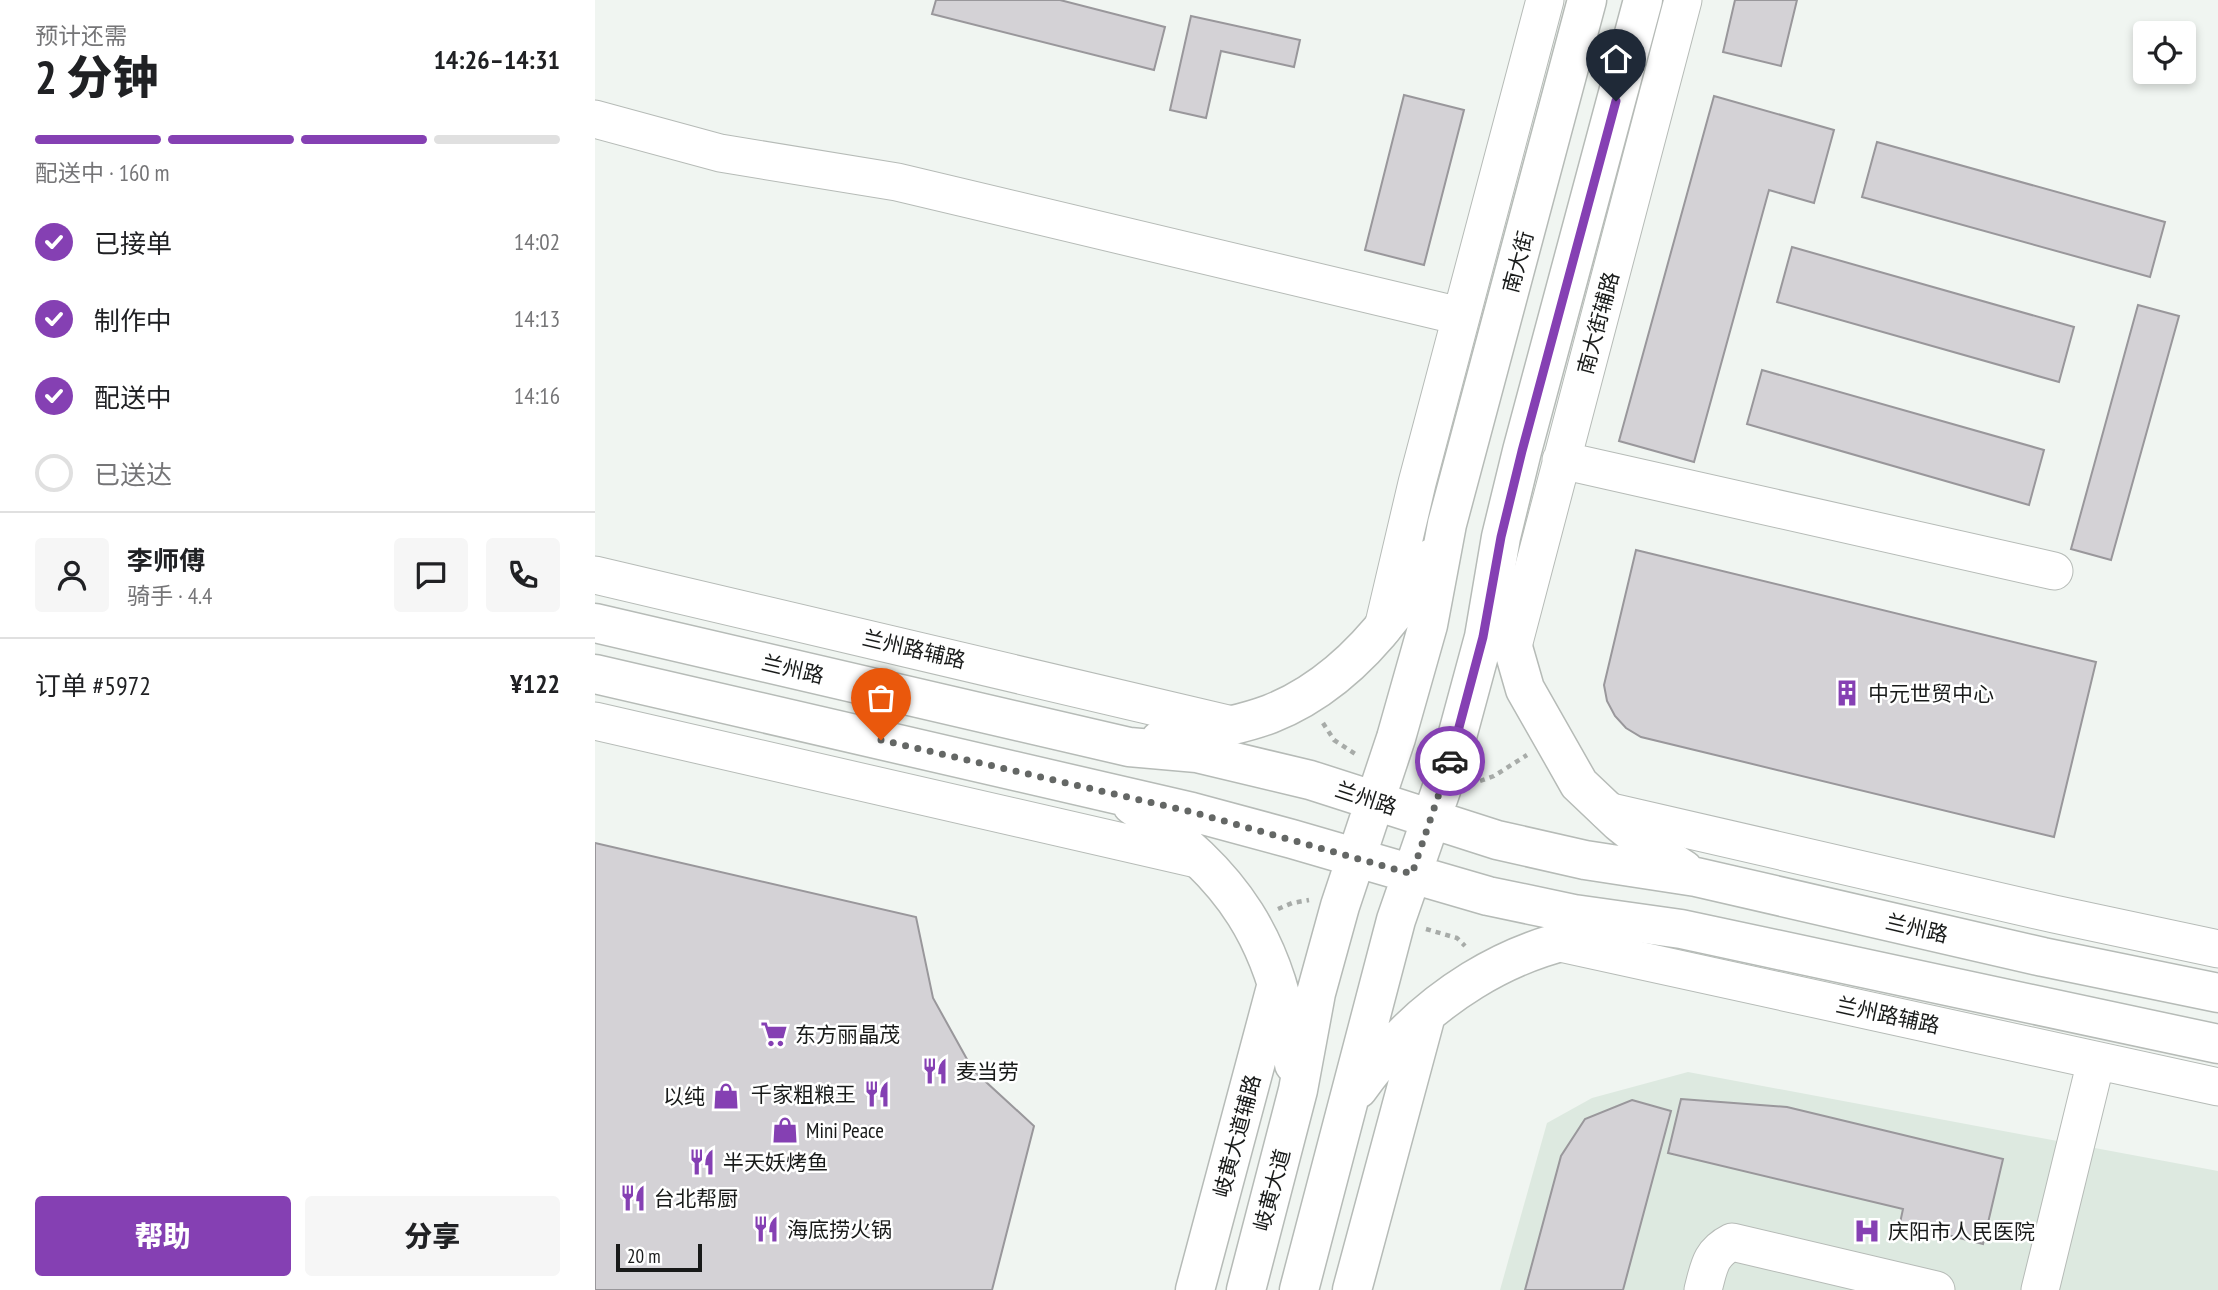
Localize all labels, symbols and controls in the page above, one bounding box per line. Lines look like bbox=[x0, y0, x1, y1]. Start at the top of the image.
text: 预计还需 bbox=[35, 21, 127, 50]
map controls bbox=[2133, 21, 2196, 84]
button: locate bbox=[2133, 21, 2196, 84]
pin bbox=[1586, 29, 1646, 101]
icon: home bbox=[1597, 40, 1635, 78]
text: 14:26–14:31 bbox=[433, 43, 560, 76]
text: 2 分钟 bbox=[35, 47, 158, 107]
text: 配送中 · 160 m bbox=[35, 158, 170, 187]
icon: check bbox=[35, 223, 73, 261]
text: 已接单 bbox=[94, 227, 172, 260]
text: 14:02 bbox=[514, 227, 560, 256]
street label: 南大街 bbox=[1497, 228, 1539, 296]
street label: 南大街辅路 bbox=[1571, 269, 1625, 377]
icon: check bbox=[35, 300, 73, 338]
text: 制作中 bbox=[94, 304, 172, 337]
text: 14:13 bbox=[514, 304, 560, 333]
icon: check bbox=[35, 377, 73, 415]
text: 配送中 bbox=[94, 381, 172, 414]
text: 14:16 bbox=[514, 381, 560, 410]
text: 已送达 bbox=[94, 458, 172, 491]
button: person bbox=[35, 538, 109, 612]
button: chat bbox=[394, 538, 468, 612]
button: phone bbox=[486, 538, 560, 612]
text: 李师傅 bbox=[127, 544, 205, 577]
text: 骑手 · 4.4 bbox=[127, 581, 212, 610]
street label: 兰州路辅路 bbox=[860, 624, 968, 674]
street label: 兰州路 bbox=[759, 649, 827, 689]
text: ¥122 bbox=[510, 667, 560, 700]
pin bbox=[851, 668, 911, 740]
text: 订单 #5972 bbox=[35, 669, 151, 702]
building icon: 中元世贸中心 bbox=[1832, 678, 1862, 708]
icon: bag bbox=[862, 679, 900, 717]
place label: 中元世贸中心 bbox=[1868, 680, 1994, 707]
courier bbox=[1415, 726, 1485, 796]
icon: car bbox=[1431, 742, 1469, 780]
street label: 兰州路 bbox=[1332, 775, 1400, 821]
street label: 兰州路 bbox=[1883, 908, 1951, 948]
street label: 兰州路辅路 bbox=[1834, 991, 1942, 1039]
supermarket icon: 东方丽晶茂 bbox=[759, 1019, 789, 1049]
place label: 东方丽晶茂 bbox=[795, 1021, 900, 1048]
restaurant icon: 麦当劳 bbox=[920, 1056, 950, 1086]
place label: 麦当劳 bbox=[956, 1058, 1019, 1085]
street label: 岐黄大道辅路 bbox=[1208, 1072, 1266, 1200]
restaurant icon: 千家粗粮王 bbox=[862, 1079, 892, 1109]
shop icon: 以纯 bbox=[711, 1081, 741, 1111]
place label: 千家粗粮王 bbox=[751, 1081, 856, 1108]
place label: 以纯 bbox=[663, 1083, 705, 1110]
shop icon: Mini Peace bbox=[770, 1115, 800, 1145]
place label: Mini Peace bbox=[806, 1117, 884, 1144]
street label: 岐黄大道 bbox=[1248, 1146, 1296, 1234]
restaurant icon: 半天妖烤鱼 bbox=[687, 1147, 717, 1177]
place label: 半天妖烤鱼 bbox=[723, 1149, 828, 1176]
restaurant icon: 台北帮厨 bbox=[618, 1183, 648, 1213]
place label: 台北帮厨 bbox=[654, 1185, 738, 1212]
button: 帮助 bbox=[35, 1196, 291, 1276]
button: 分享 bbox=[305, 1196, 560, 1276]
restaurant icon: 海底捞火锅 bbox=[751, 1214, 781, 1244]
place label: 海底捞火锅 bbox=[787, 1216, 892, 1243]
hospital icon: 庆阳市人民医院 bbox=[1852, 1216, 1882, 1246]
place label: 庆阳市人民医院 bbox=[1888, 1218, 2035, 1245]
scale bar bbox=[616, 1241, 702, 1273]
text: 20 m bbox=[627, 1244, 661, 1268]

